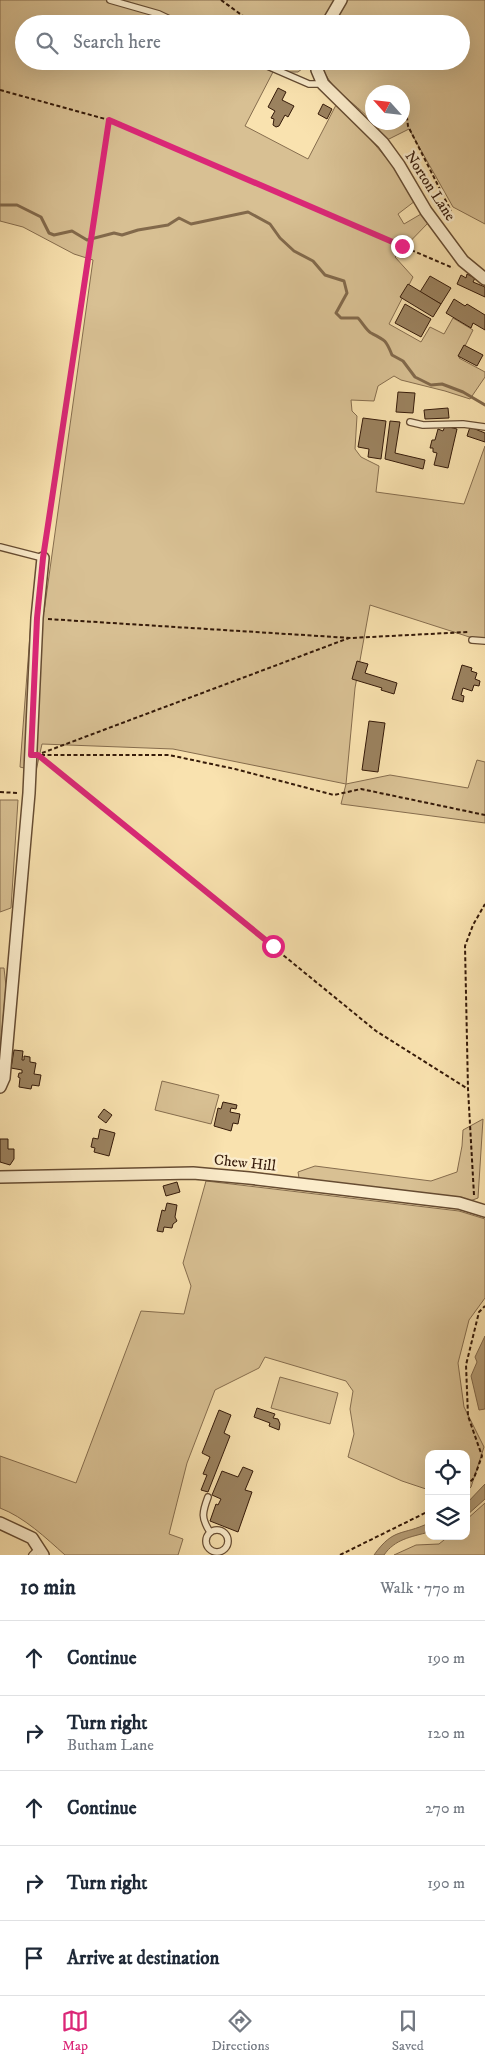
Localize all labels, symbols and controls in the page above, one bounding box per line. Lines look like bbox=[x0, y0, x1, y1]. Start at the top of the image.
search box bbox=[15, 15, 470, 70]
icon: search bbox=[33, 29, 61, 57]
text: Search here bbox=[73, 31, 161, 54]
north arrow bbox=[365, 85, 410, 130]
street label: Norton Lane bbox=[400, 148, 460, 224]
route end bbox=[391, 235, 414, 258]
route start bbox=[262, 935, 285, 958]
street label: Chew Hill bbox=[213, 1150, 277, 1176]
map controls bbox=[425, 1450, 470, 1540]
button: locate bbox=[425, 1450, 470, 1495]
button: layers bbox=[425, 1495, 470, 1540]
text: 10 min bbox=[20, 1575, 76, 1601]
text: Walk · 770 m bbox=[380, 1578, 465, 1598]
icon: ahead bbox=[20, 1644, 48, 1672]
text: Continue bbox=[67, 1647, 137, 1670]
text: 190 m bbox=[427, 1648, 465, 1668]
text: Turn right bbox=[67, 1712, 147, 1735]
icon: right bbox=[20, 1719, 48, 1747]
text: 120 m bbox=[427, 1723, 465, 1743]
text: Butham Lane bbox=[67, 1735, 154, 1755]
icon: ahead bbox=[20, 1794, 48, 1822]
text: Continue bbox=[67, 1797, 137, 1820]
text: 270 m bbox=[425, 1798, 465, 1818]
icon: right bbox=[20, 1869, 48, 1897]
text: Turn right bbox=[67, 1872, 147, 1895]
text: 190 m bbox=[427, 1873, 465, 1893]
icon: arrive bbox=[20, 1944, 48, 1972]
text: Arrive at destination bbox=[67, 1947, 219, 1970]
tab: Map bbox=[61, 2007, 89, 2055]
tab: Directions bbox=[211, 2007, 269, 2055]
tab: Saved bbox=[392, 2007, 424, 2055]

